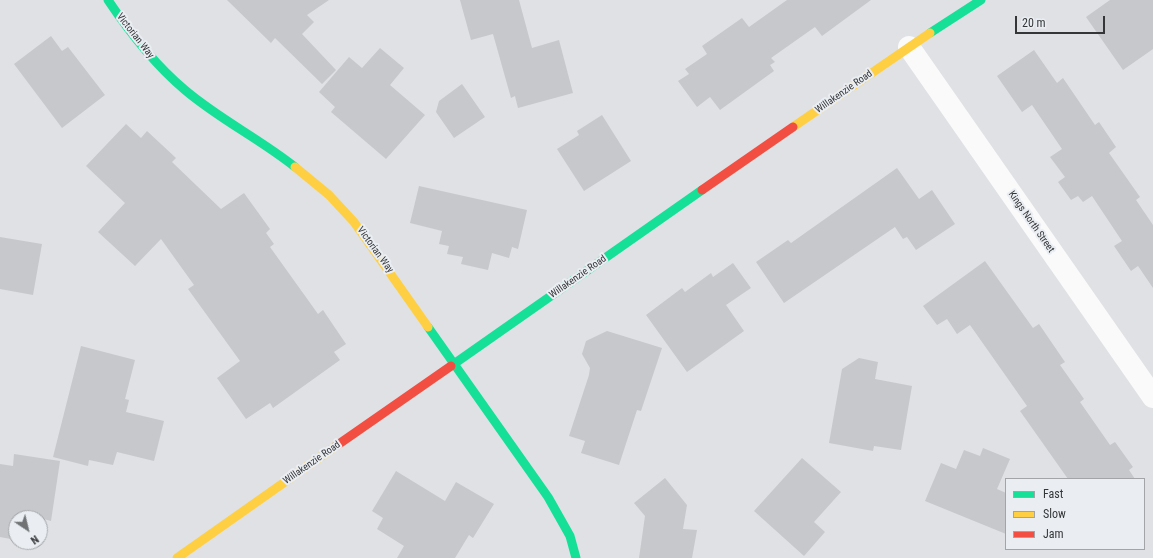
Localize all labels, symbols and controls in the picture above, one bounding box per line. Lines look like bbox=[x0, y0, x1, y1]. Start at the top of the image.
scale bar bbox=[1017, 8, 1107, 34]
street label: Victorian Way bbox=[114, 11, 156, 61]
text: 20 m bbox=[1022, 16, 1046, 30]
street label: Willakenzie Road bbox=[813, 68, 875, 116]
street label: Kings North Street bbox=[1005, 189, 1057, 255]
street label: Victorian Way bbox=[354, 225, 396, 275]
street label: Willakenzie Road bbox=[547, 253, 609, 301]
street label: Willakenzie Road bbox=[281, 439, 343, 487]
legend bbox=[1005, 478, 1145, 550]
text: Fast bbox=[1043, 487, 1063, 501]
text: Slow bbox=[1043, 507, 1066, 521]
north arrow bbox=[8, 510, 48, 550]
text: Jam bbox=[1043, 527, 1064, 541]
text: N bbox=[28, 532, 41, 547]

